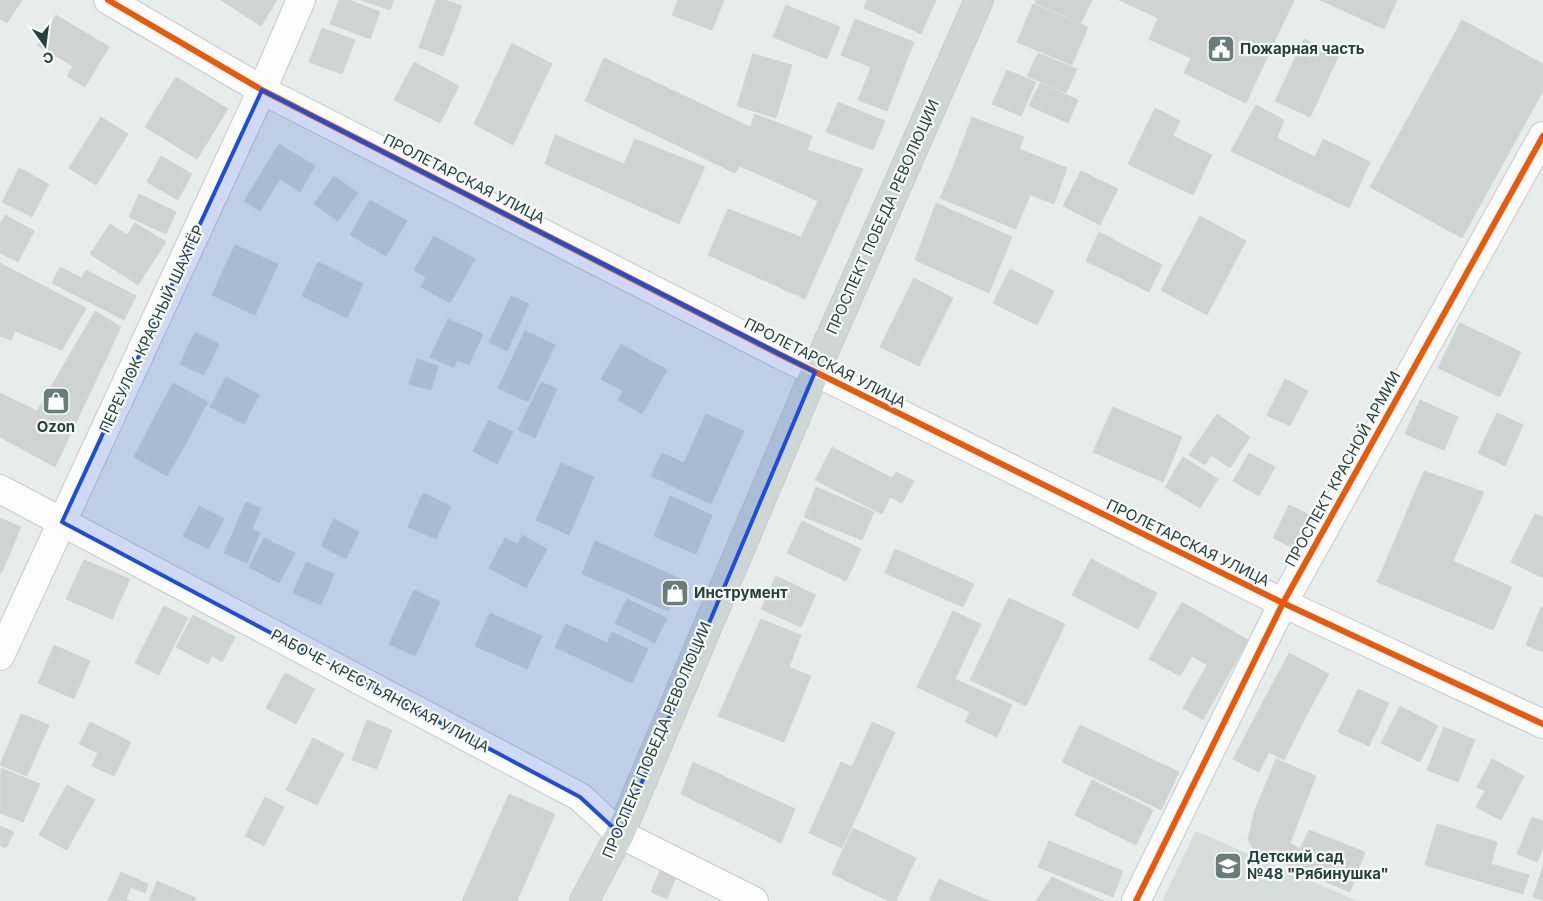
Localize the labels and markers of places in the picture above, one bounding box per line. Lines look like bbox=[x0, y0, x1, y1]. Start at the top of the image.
public building icon: Пожарная часть bbox=[1206, 34, 1236, 64]
place label: Пожарная часть bbox=[1240, 39, 1365, 58]
shop icon: Ozon bbox=[41, 386, 71, 416]
place label: Ozon bbox=[37, 417, 75, 436]
shop icon: Инструмент bbox=[660, 578, 690, 608]
place label: Инструмент bbox=[694, 583, 788, 602]
place label: Детский сад №48 "Рябинушка" bbox=[1247, 847, 1389, 883]
school or university icon: Детский сад №48 "Рябинушка" bbox=[1213, 851, 1243, 881]

